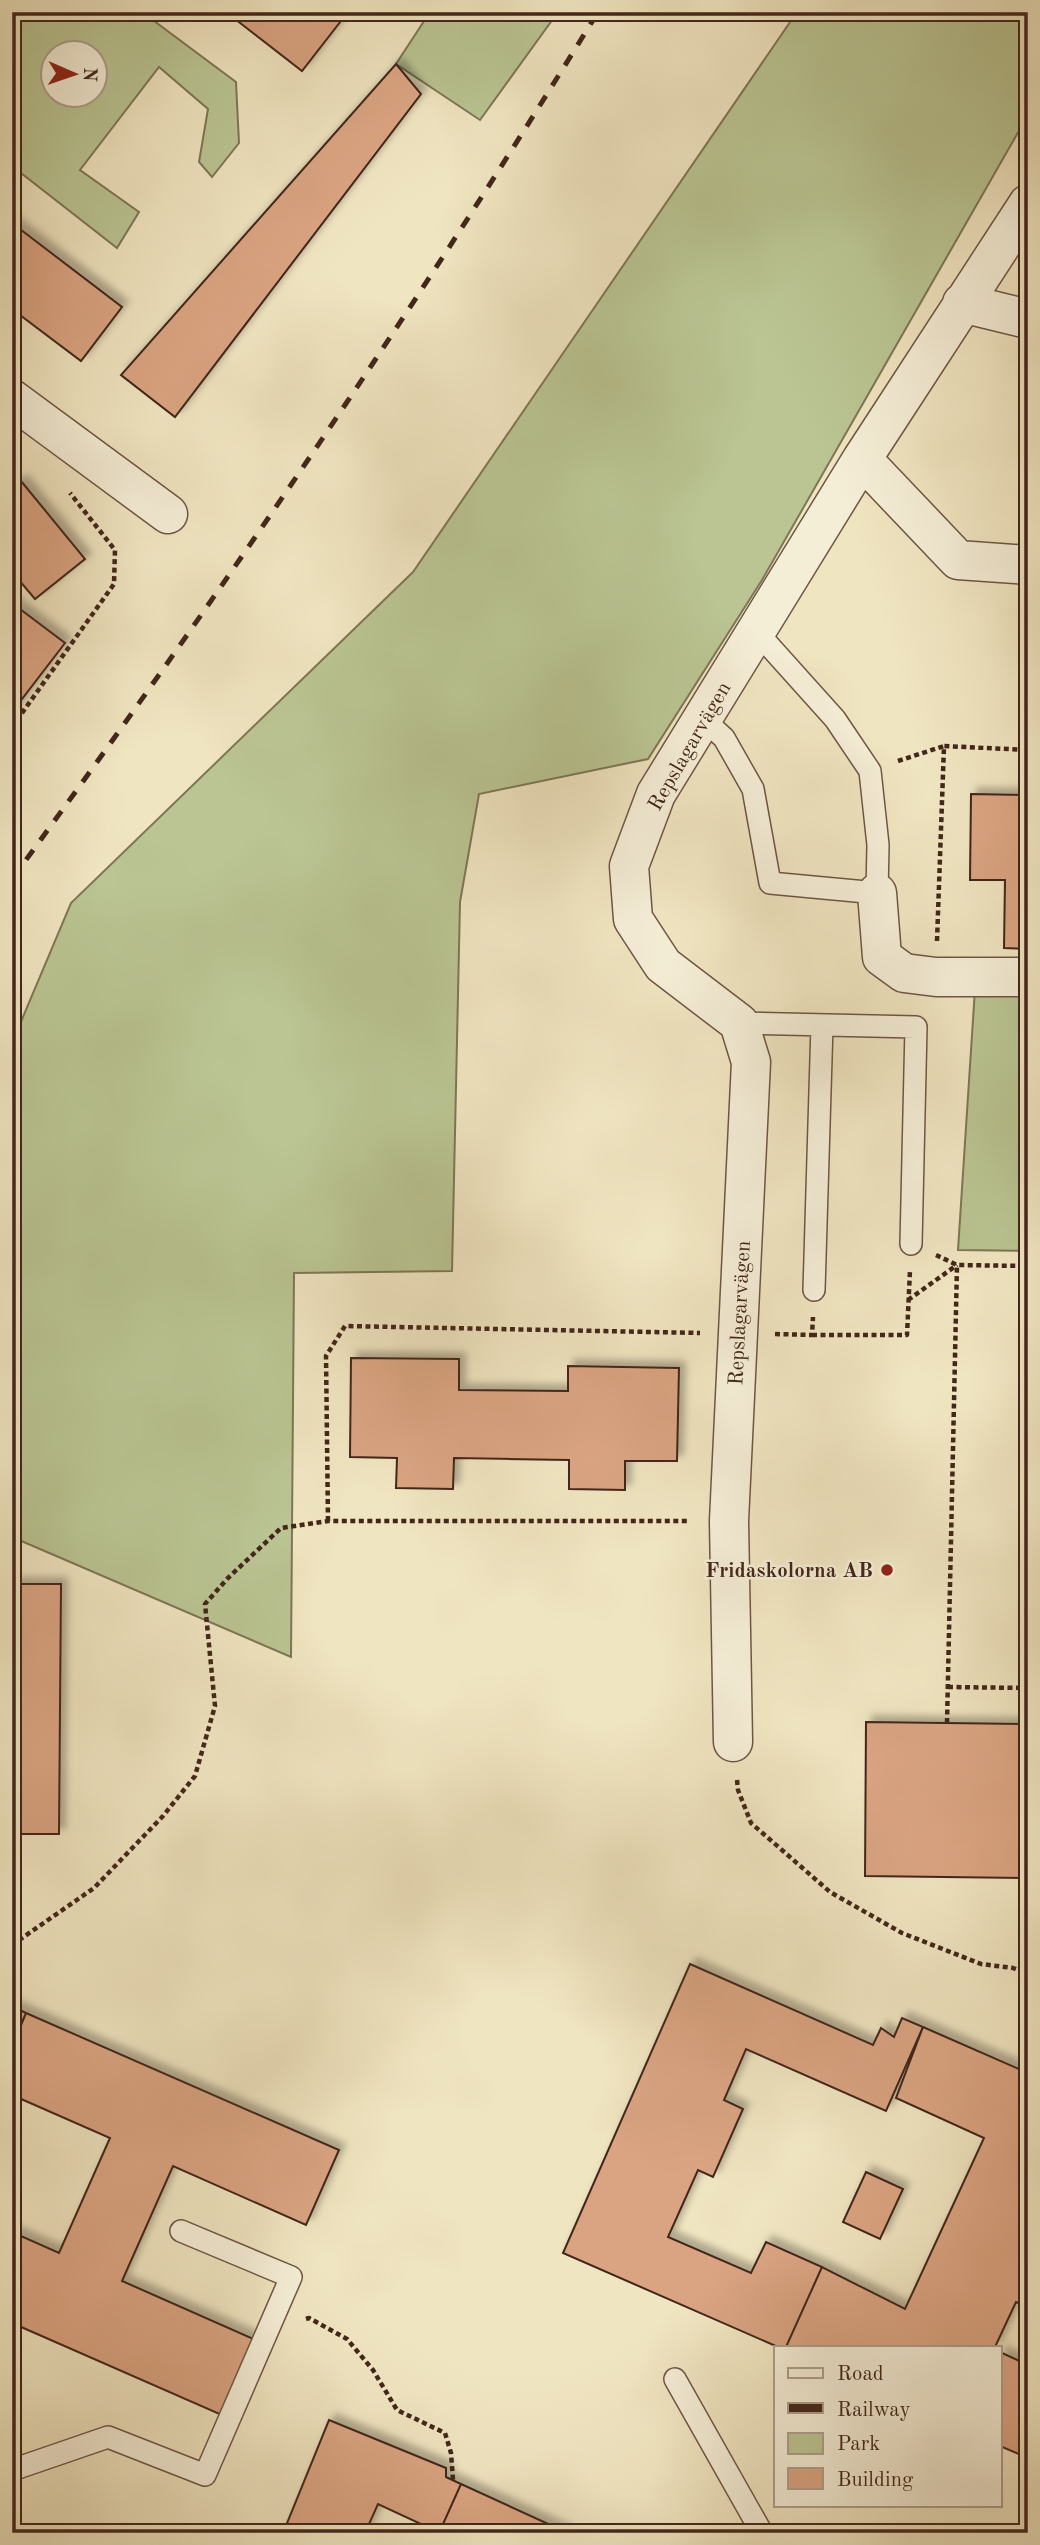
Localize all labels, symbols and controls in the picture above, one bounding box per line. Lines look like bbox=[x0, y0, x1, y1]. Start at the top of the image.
north arrow bbox=[38, 38, 108, 108]
text: N bbox=[79, 67, 98, 83]
street label: Repslagarvägen bbox=[645, 679, 736, 815]
street label: Repslagarvägen bbox=[726, 1240, 755, 1386]
place label: Fridaskolorna AB bbox=[705, 1561, 873, 1582]
marker: Fridaskolorna AB bbox=[879, 1562, 895, 1578]
legend bbox=[774, 2346, 1002, 2506]
text: Road bbox=[837, 2364, 884, 2385]
text: Railway bbox=[837, 2400, 911, 2421]
text: Park bbox=[837, 2434, 880, 2455]
text: Building bbox=[837, 2470, 914, 2491]

